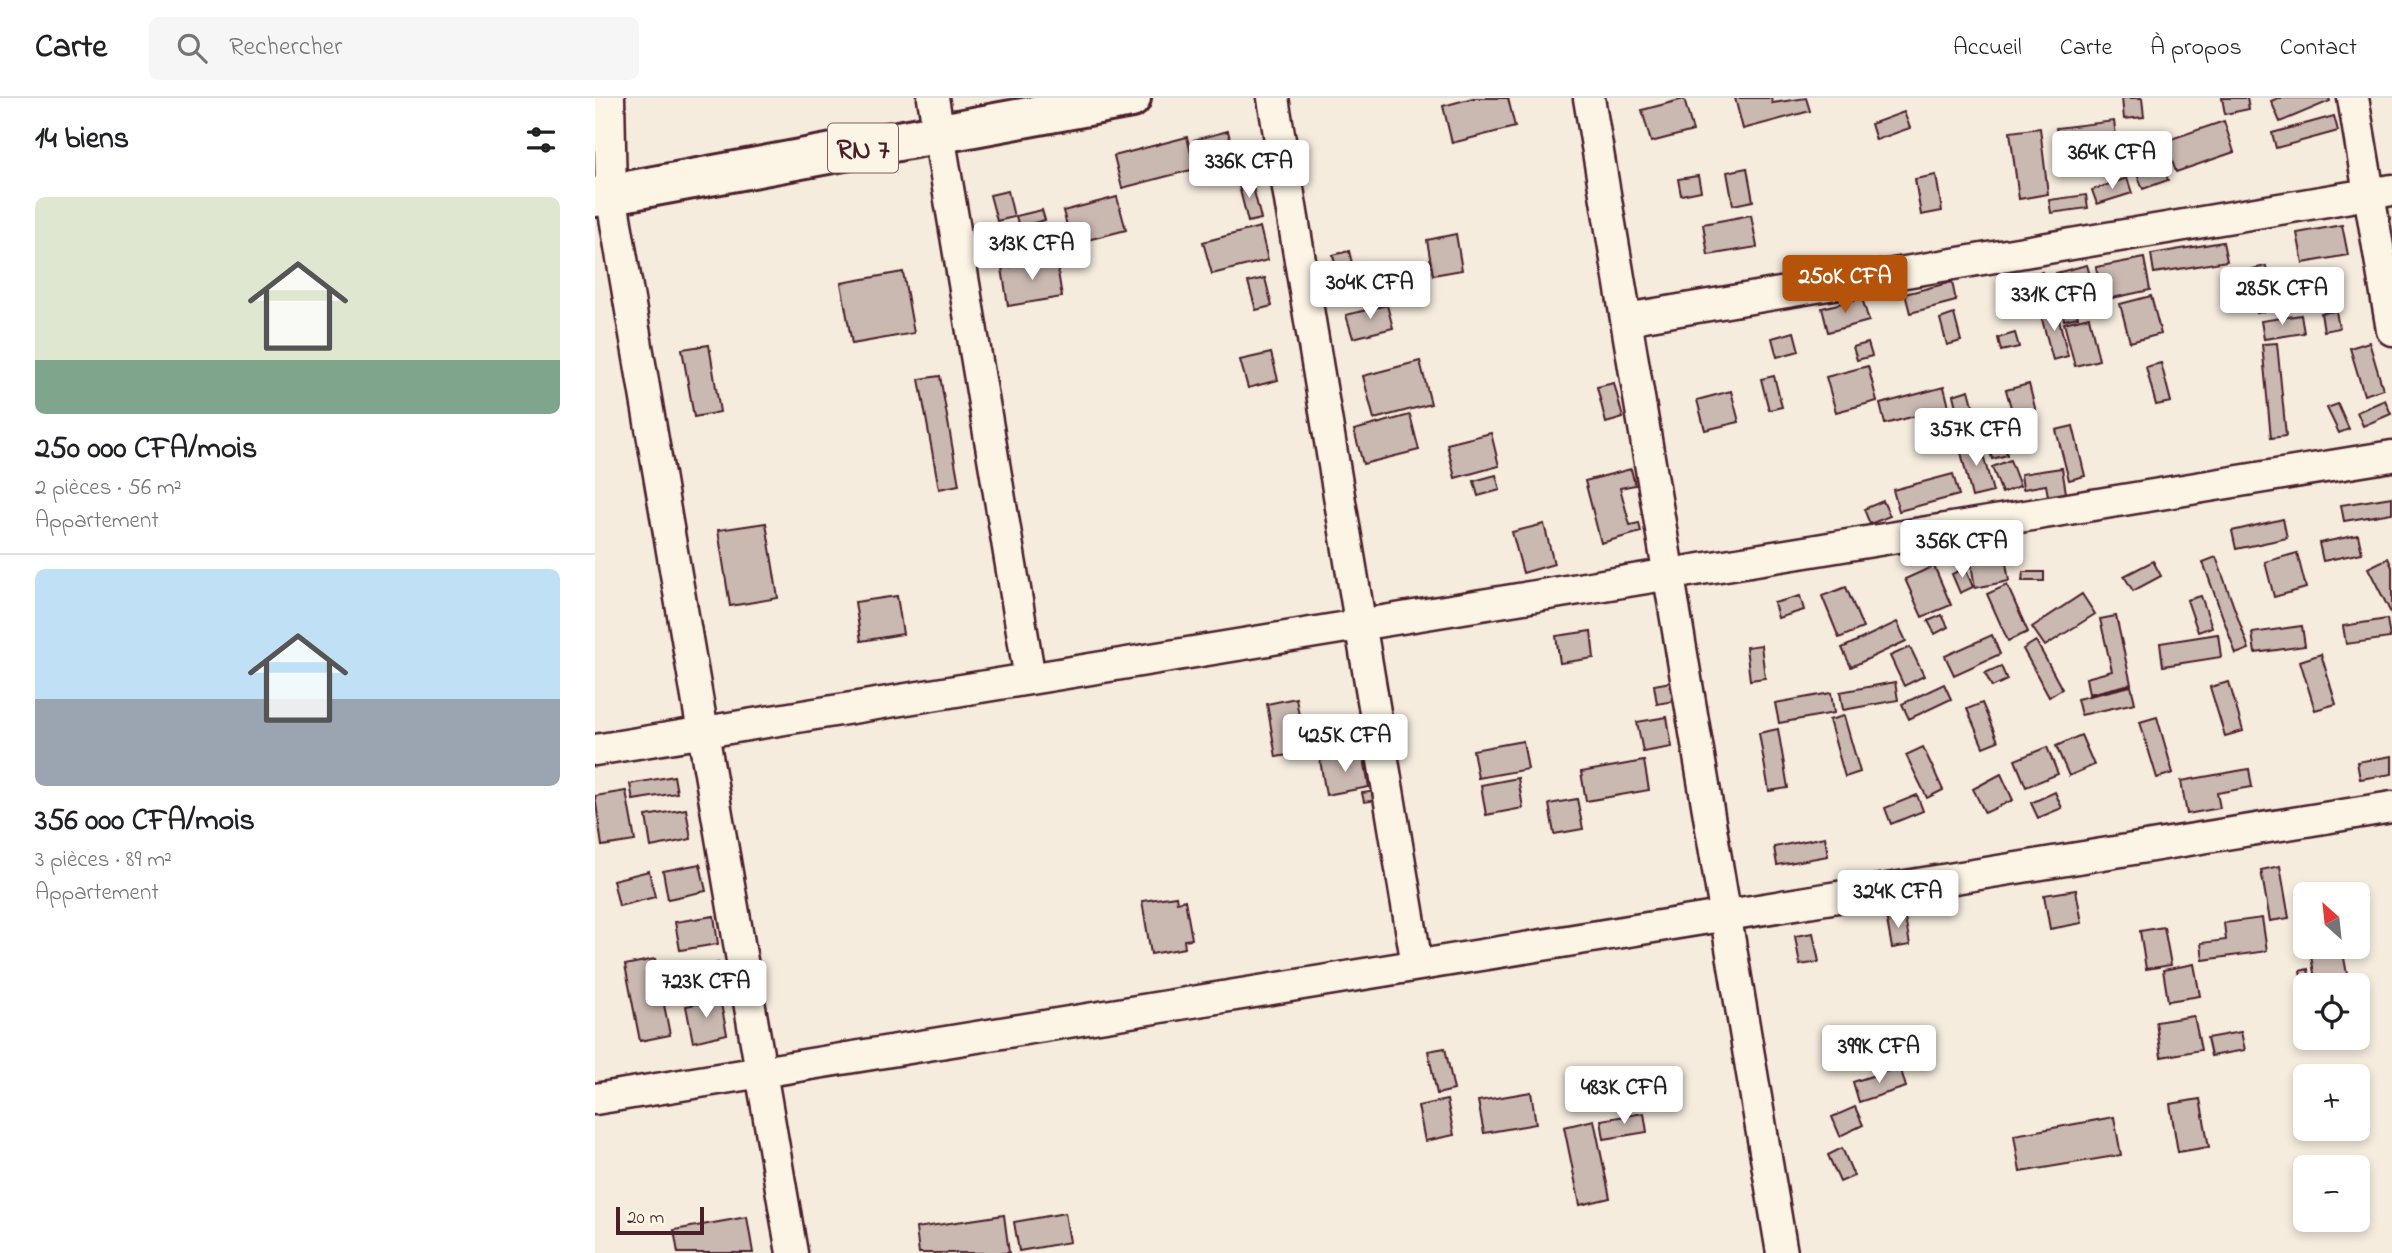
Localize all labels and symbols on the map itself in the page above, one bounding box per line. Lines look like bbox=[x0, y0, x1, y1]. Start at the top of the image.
road number: RN 7 bbox=[828, 124, 898, 172]
pin: 364K CFA bbox=[2040, 132, 2184, 191]
pin: 336K CFA bbox=[1177, 140, 1321, 200]
pin: 313K CFA bbox=[960, 222, 1104, 282]
pin: 250K CFA bbox=[1773, 256, 1917, 315]
pin: 304K CFA bbox=[1298, 262, 1442, 321]
pin: 285K CFA bbox=[2210, 268, 2354, 327]
pin: 331K CFA bbox=[1982, 274, 2126, 333]
pin: 357K CFA bbox=[1904, 408, 2048, 468]
pin: 356K CFA bbox=[1890, 520, 2034, 580]
pin: 425K CFA bbox=[1273, 714, 1417, 774]
pin: 324K CFA bbox=[1826, 870, 1970, 930]
north arrow bbox=[2293, 882, 2369, 959]
pin: 723K CFA bbox=[634, 960, 778, 1020]
pin: 399K CFA bbox=[1807, 1026, 1951, 1085]
pin: 483K CFA bbox=[1552, 1066, 1696, 1126]
scale bar bbox=[616, 1204, 703, 1236]

